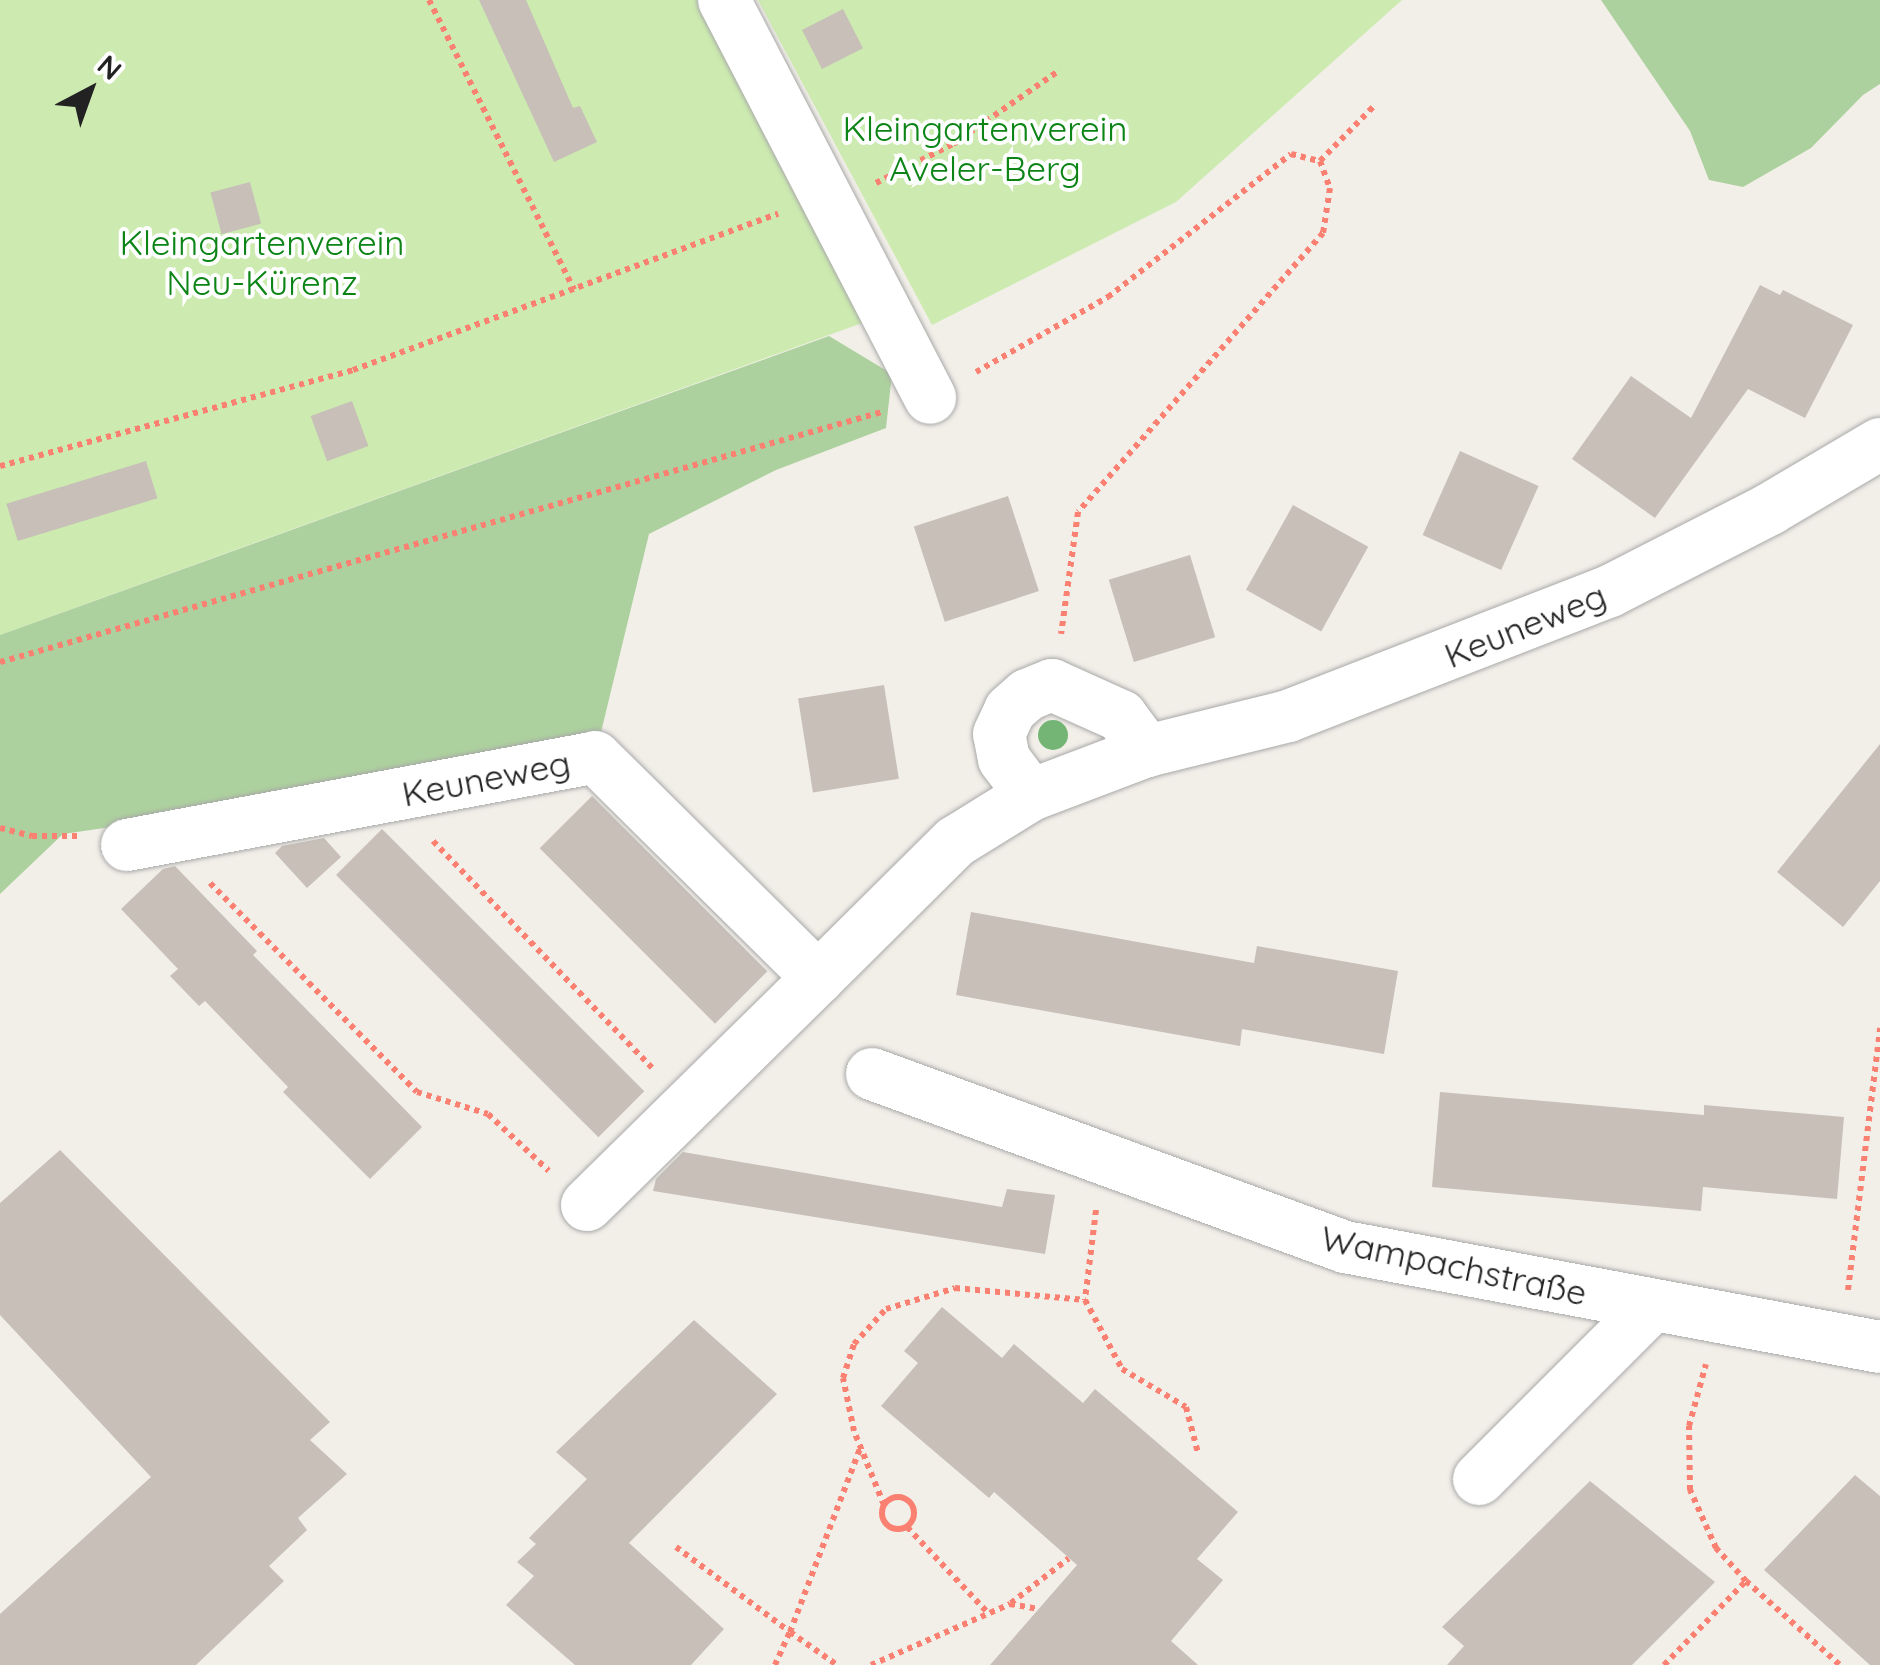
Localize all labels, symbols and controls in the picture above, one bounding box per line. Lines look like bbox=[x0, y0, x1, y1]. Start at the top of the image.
north arrow bbox=[40, 40, 140, 140]
text: N bbox=[91, 47, 129, 87]
park label: Kleingartenverein Aveler-Berg bbox=[842, 107, 1128, 189]
park label: Kleingartenverein Neu-Kürenz bbox=[119, 221, 405, 303]
street label: Keuneweg bbox=[1438, 574, 1612, 676]
street label: Keuneweg bbox=[398, 741, 574, 815]
street label: Wampachstraße bbox=[1317, 1216, 1591, 1314]

